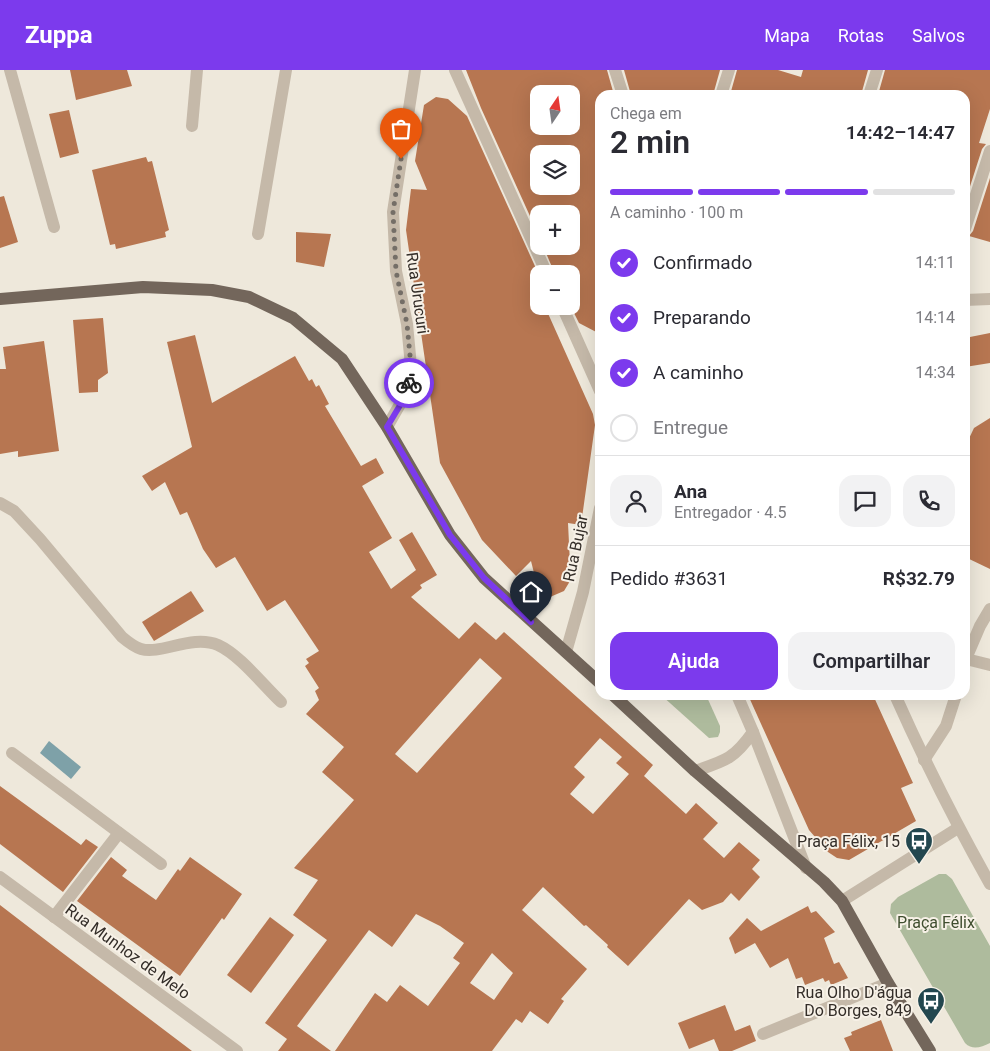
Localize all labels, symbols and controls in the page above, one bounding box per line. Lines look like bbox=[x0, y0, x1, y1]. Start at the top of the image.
text: Zuppa bbox=[25, 21, 93, 49]
text: Mapa bbox=[764, 25, 810, 46]
text: Rotas bbox=[838, 25, 884, 46]
text: Salvos bbox=[912, 25, 965, 46]
north arrow bbox=[530, 85, 580, 135]
map controls bbox=[530, 85, 580, 315]
text: Chega em bbox=[610, 104, 682, 123]
pin bbox=[380, 108, 422, 159]
icon: bag bbox=[387, 115, 415, 143]
text: 14:42–14:47 bbox=[846, 121, 955, 144]
text: 2 min bbox=[610, 123, 690, 161]
button: layers bbox=[530, 145, 580, 195]
text: A caminho · 100 m bbox=[610, 203, 743, 222]
button: + bbox=[530, 205, 580, 255]
icon: check bbox=[610, 249, 638, 277]
street label: Rua Urucuri bbox=[402, 251, 433, 335]
text: Confirmado bbox=[653, 251, 752, 274]
text: 14:11 bbox=[915, 253, 955, 272]
button: − bbox=[530, 265, 580, 315]
icon: check bbox=[610, 304, 638, 332]
text: Preparando bbox=[653, 306, 751, 329]
text: 14:14 bbox=[915, 308, 955, 327]
courier bbox=[384, 358, 434, 408]
icon: check bbox=[610, 359, 638, 387]
text: A caminho bbox=[653, 361, 743, 384]
text: 14:34 bbox=[915, 363, 955, 382]
icon: bike bbox=[395, 369, 423, 397]
text: Entregue bbox=[653, 416, 728, 439]
button: person bbox=[610, 475, 662, 527]
button: chat bbox=[839, 475, 891, 527]
button: phone bbox=[903, 475, 955, 527]
text: Ana bbox=[674, 480, 707, 503]
text: Entregador · 4.5 bbox=[674, 503, 787, 522]
street label: Rua Bujar bbox=[559, 512, 592, 583]
text: Pedido #3631 bbox=[610, 567, 728, 590]
text: R$32.79 bbox=[883, 567, 955, 590]
pin bbox=[510, 571, 552, 622]
icon: home bbox=[517, 578, 545, 606]
button: Ajuda bbox=[610, 632, 778, 690]
button: Compartilhar bbox=[788, 632, 955, 690]
bus stop icon: Praça Félix, 15 bbox=[904, 826, 934, 865]
place label: Praça Félix, 15 bbox=[797, 832, 900, 851]
street label: Rua Munhoz de Melo bbox=[62, 900, 194, 1003]
park label: Praça Félix bbox=[897, 913, 975, 932]
place label: Rua Olho D'água Do Borges, 849 bbox=[796, 983, 912, 1020]
bus stop icon: Rua Olho D'água Do Borges, 849 bbox=[916, 986, 946, 1025]

